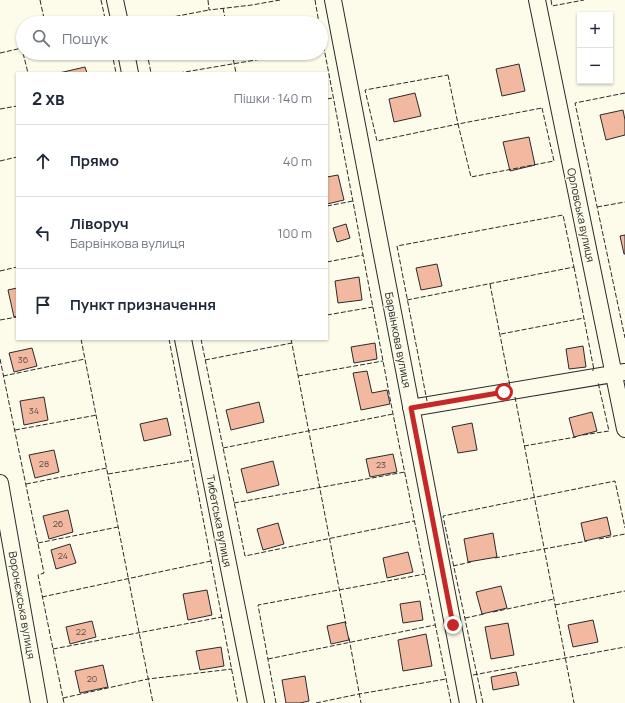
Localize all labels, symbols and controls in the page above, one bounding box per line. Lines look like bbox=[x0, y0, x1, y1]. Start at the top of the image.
map controls bbox=[577, 12, 613, 84]
button: + bbox=[577, 12, 613, 48]
search box bbox=[16, 16, 328, 60]
icon: search bbox=[30, 27, 52, 49]
text: Пошук bbox=[62, 28, 108, 49]
button: − bbox=[577, 48, 613, 84]
text: 2 хв bbox=[32, 87, 64, 110]
text: Пішки · 140 m bbox=[234, 89, 312, 107]
icon: ahead bbox=[32, 150, 54, 172]
text: Прямо bbox=[70, 150, 119, 171]
text: 40 m bbox=[283, 152, 312, 170]
street label: Орловська вулиця bbox=[564, 166, 599, 263]
text: Ліворуч bbox=[70, 213, 129, 234]
icon: left bbox=[32, 222, 54, 244]
text: 100 m bbox=[277, 224, 312, 242]
text: Барвінкова вулиця bbox=[70, 234, 185, 252]
street label: Барвінкова вулиця bbox=[382, 291, 415, 389]
icon: arrive bbox=[32, 294, 54, 316]
text: Пункт призначення bbox=[70, 294, 216, 315]
house number: 36 bbox=[18, 353, 29, 366]
route start bbox=[495, 383, 513, 401]
house number: 34 bbox=[29, 404, 39, 417]
house number: 28 bbox=[39, 457, 49, 470]
house number: 23 bbox=[376, 458, 386, 471]
street label: Тибетська вулиця bbox=[203, 473, 236, 568]
house number: 26 bbox=[53, 517, 64, 530]
house number: 24 bbox=[58, 549, 68, 562]
street label: Воронєжська вулиця bbox=[6, 550, 39, 660]
route end bbox=[444, 616, 462, 634]
house number: 22 bbox=[76, 625, 86, 638]
house number: 20 bbox=[87, 672, 97, 685]

